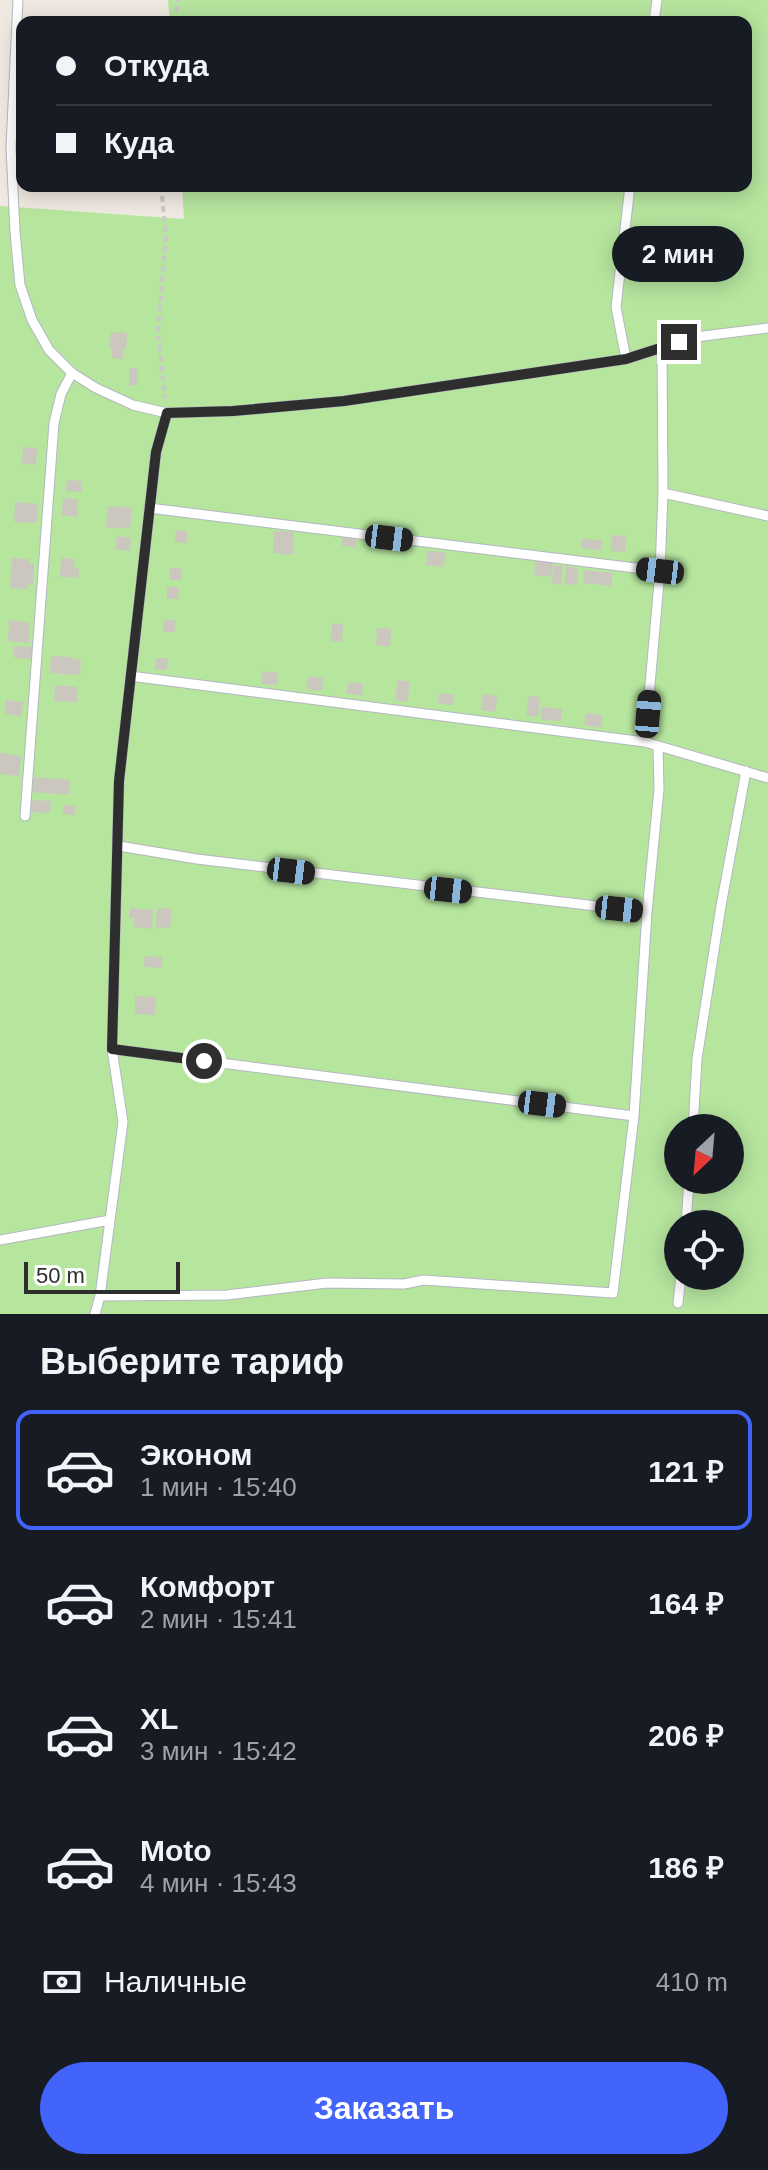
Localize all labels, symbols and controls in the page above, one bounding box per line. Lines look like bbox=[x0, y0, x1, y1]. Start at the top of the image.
text: Откуда bbox=[104, 49, 209, 82]
text: Куда bbox=[104, 126, 174, 159]
callout: 2 мин bbox=[613, 226, 745, 282]
text: 2 мин bbox=[642, 239, 714, 269]
route end bbox=[661, 324, 697, 360]
car bbox=[364, 523, 414, 553]
car bbox=[635, 556, 685, 586]
car bbox=[634, 689, 662, 739]
car bbox=[266, 856, 316, 886]
car bbox=[423, 876, 473, 904]
car bbox=[594, 895, 644, 923]
route start bbox=[186, 1043, 222, 1079]
car bbox=[517, 1089, 567, 1119]
north arrow bbox=[664, 1114, 744, 1194]
map controls bbox=[664, 1114, 744, 1290]
button: locate bbox=[664, 1210, 744, 1290]
scale bar bbox=[24, 1258, 180, 1294]
text: 50 m bbox=[36, 1263, 85, 1288]
text: Выберите тариф bbox=[40, 1341, 344, 1382]
icon: car bbox=[44, 1434, 116, 1506]
text: Эконом bbox=[140, 1438, 253, 1471]
text: 121 ₽ bbox=[648, 1455, 724, 1488]
text: 1 мин · 15:40 bbox=[140, 1472, 297, 1502]
icon: car bbox=[44, 1566, 116, 1638]
text: Комфорт bbox=[140, 1570, 275, 1603]
text: 164 ₽ bbox=[648, 1587, 724, 1620]
text: 2 мин · 15:41 bbox=[140, 1604, 297, 1634]
icon: car bbox=[44, 1698, 116, 1770]
text: XL bbox=[140, 1702, 178, 1735]
text: 206 ₽ bbox=[648, 1719, 724, 1752]
text: 3 мин · 15:42 bbox=[140, 1736, 297, 1766]
icon: car bbox=[44, 1830, 116, 1902]
text: Moto bbox=[140, 1834, 212, 1867]
text: 186 ₽ bbox=[648, 1851, 724, 1884]
text: 4 мин · 15:43 bbox=[140, 1868, 297, 1898]
icon: cash bbox=[40, 1960, 84, 2004]
text: Наличные bbox=[104, 1965, 247, 1998]
text: 410 m bbox=[656, 1967, 728, 1997]
button: Заказать bbox=[40, 2062, 728, 2154]

